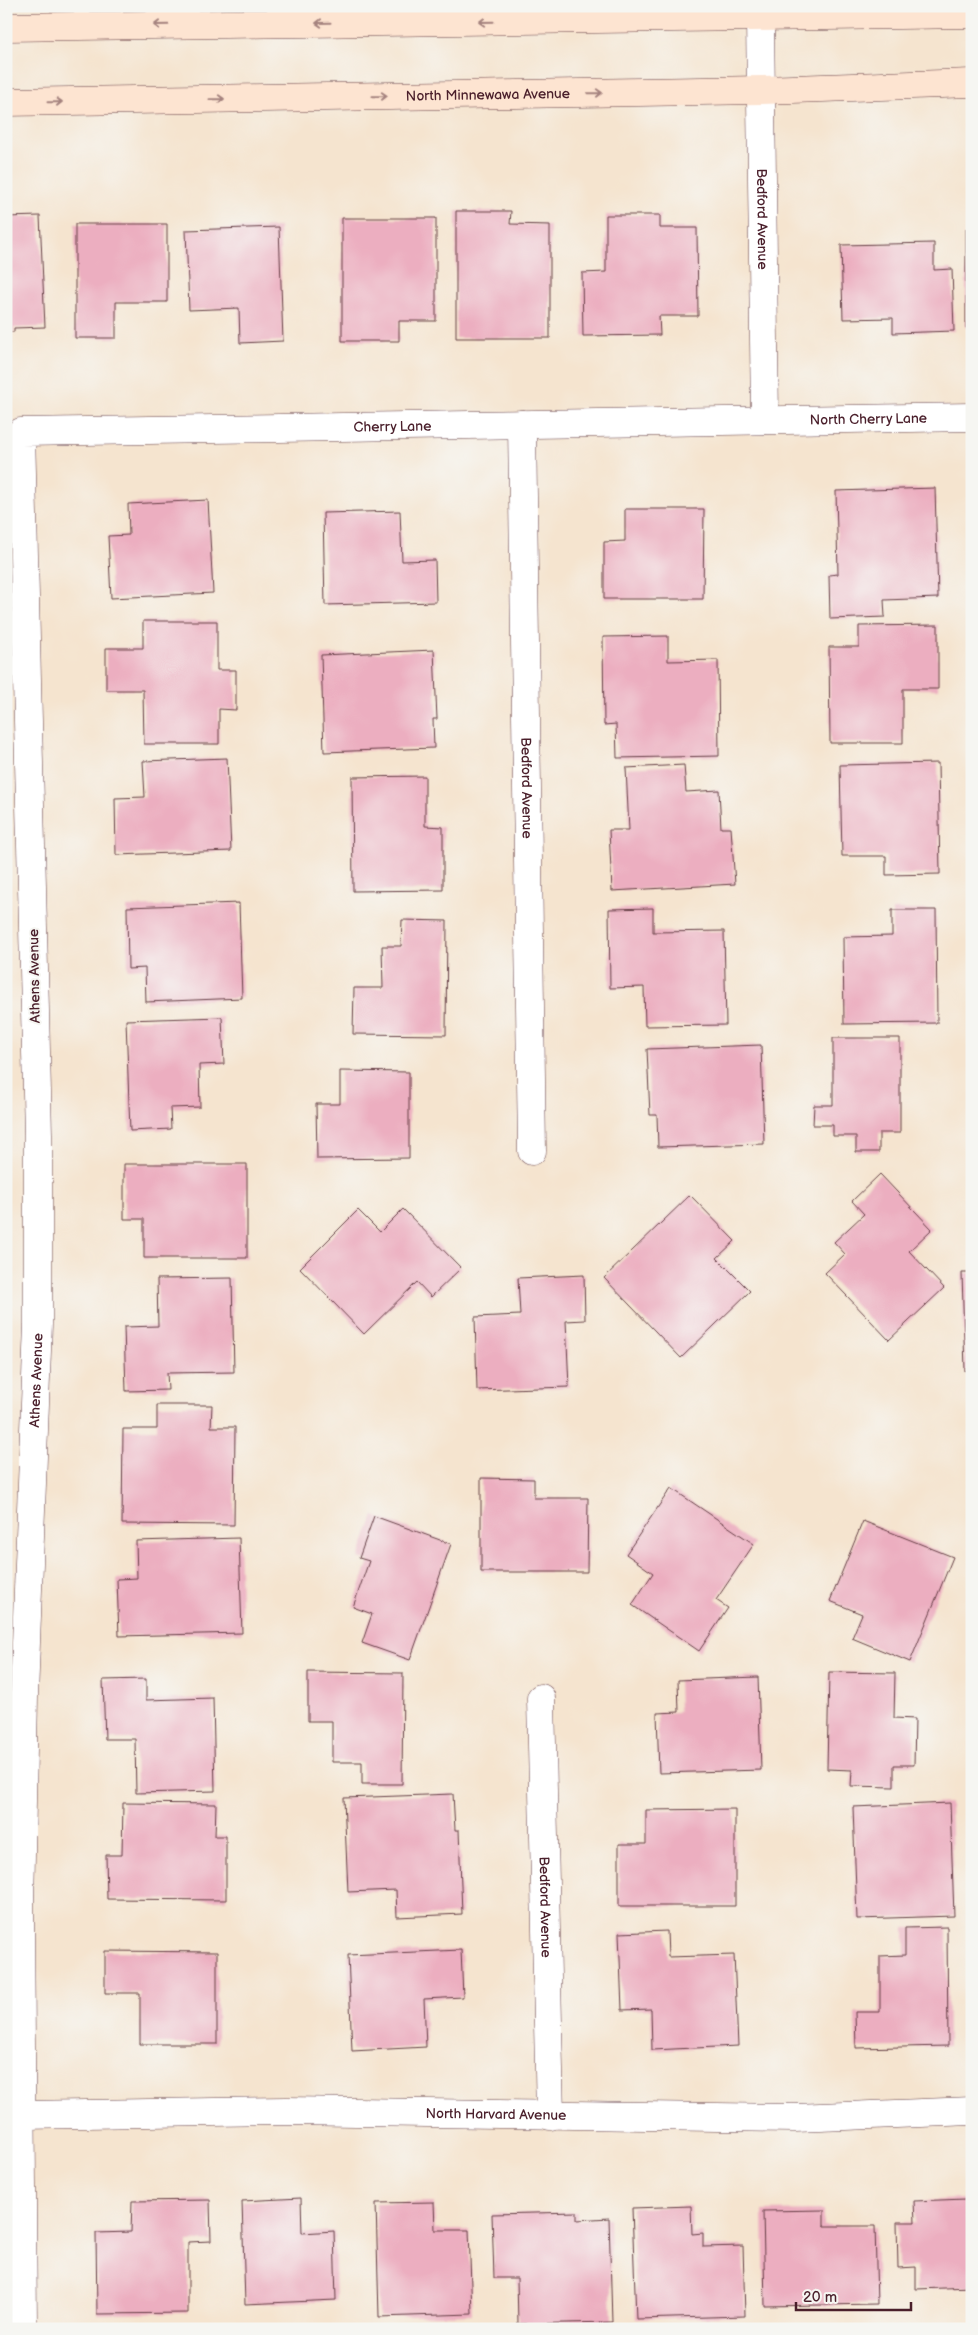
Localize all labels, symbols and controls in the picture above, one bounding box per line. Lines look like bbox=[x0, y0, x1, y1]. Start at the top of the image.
one-way arrow bbox=[478, 17, 494, 26]
one-way arrow bbox=[315, 19, 331, 28]
one-way arrow bbox=[153, 21, 169, 30]
street label: North Minnewawa Avenue bbox=[406, 85, 570, 105]
one-way arrow bbox=[586, 88, 603, 98]
one-way arrow bbox=[372, 92, 388, 101]
one-way arrow bbox=[209, 94, 225, 104]
one-way arrow bbox=[46, 97, 63, 107]
street label: Bedford Avenue bbox=[753, 168, 771, 270]
street label: North Cherry Lane bbox=[810, 410, 927, 429]
street label: Cherry Lane bbox=[353, 418, 432, 436]
street label: Bedford Avenue bbox=[517, 737, 536, 839]
street label: Athens Avenue bbox=[25, 929, 44, 1023]
street label: Athens Avenue bbox=[26, 1333, 47, 1428]
street label: Bedford Avenue bbox=[535, 1856, 555, 1958]
street label: North Harvard Avenue bbox=[425, 2105, 567, 2124]
scale bar bbox=[796, 2280, 910, 2312]
text: 20 m bbox=[803, 2288, 837, 2307]

